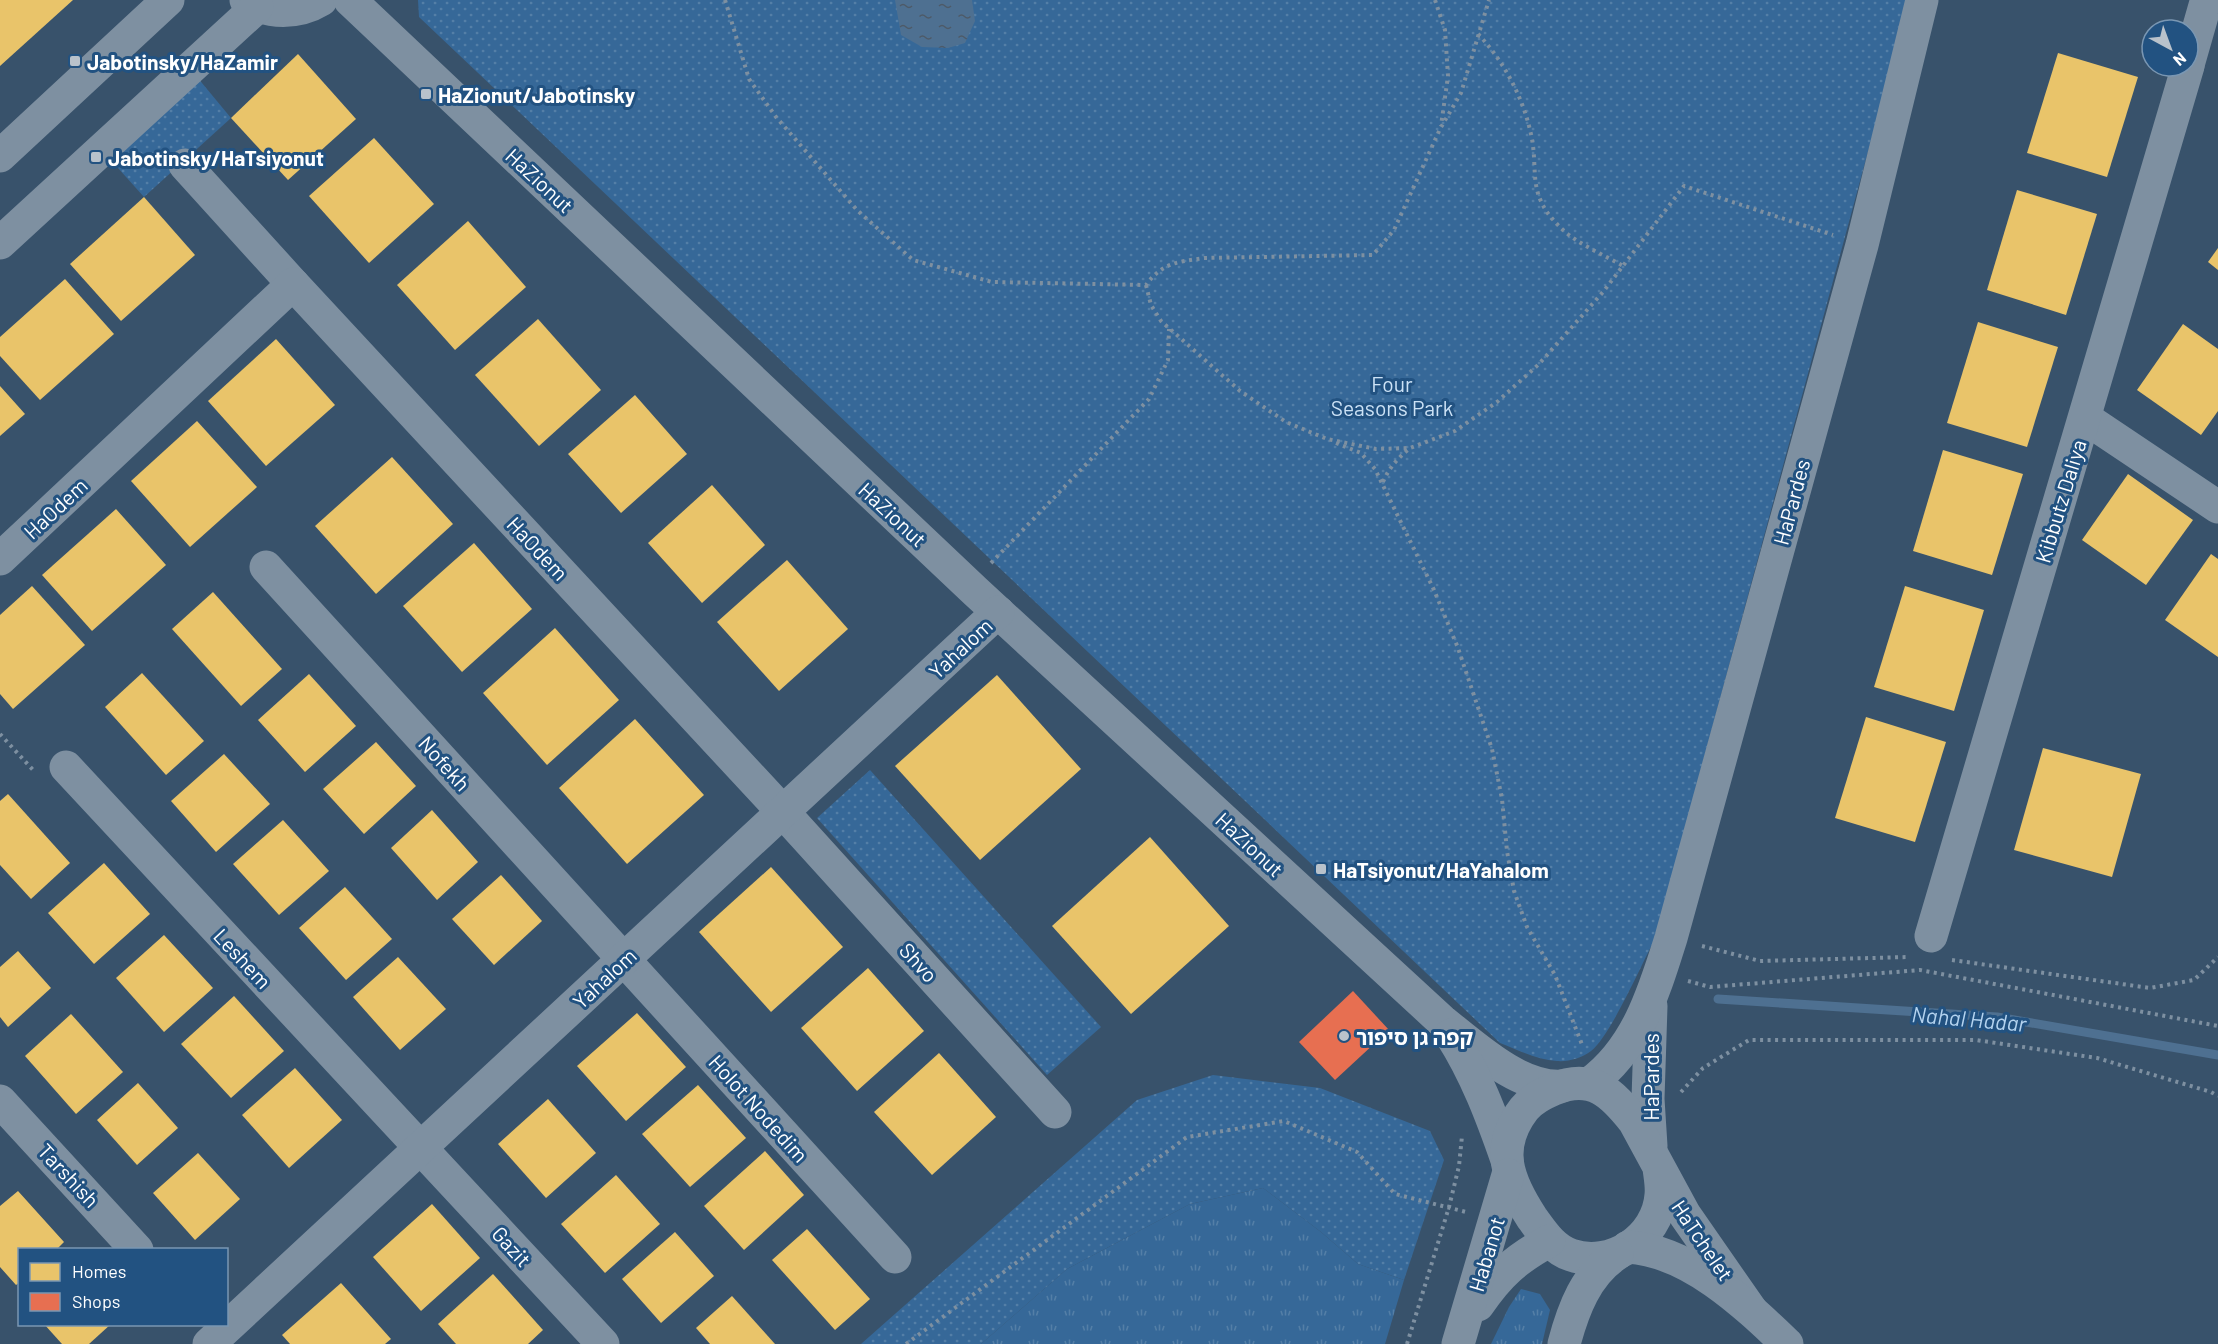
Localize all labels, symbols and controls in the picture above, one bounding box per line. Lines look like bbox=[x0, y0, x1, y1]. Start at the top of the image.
north arrow bbox=[2140, 18, 2200, 78]
place label: Jabotinsky/HaZamir bbox=[87, 49, 278, 74]
text: N bbox=[2170, 49, 2190, 70]
marker: Jabotinsky/HaZamir bbox=[68, 54, 82, 68]
place label: HaZionut/Jabotinsky bbox=[438, 82, 636, 107]
marker: HaZionut/Jabotinsky bbox=[419, 87, 433, 101]
street label: HaZionut bbox=[501, 143, 579, 217]
place label: Jabotinsky/HaTsiyonut bbox=[108, 145, 324, 170]
marker: Jabotinsky/HaTsiyonut bbox=[89, 150, 103, 164]
park label: Four Seasons Park bbox=[1331, 371, 1453, 420]
street label: Kibbutz Daliya bbox=[2029, 436, 2091, 566]
street label: HaPardes bbox=[1768, 456, 1814, 548]
street label: HaOdem bbox=[18, 472, 92, 544]
street label: HaZionut bbox=[854, 477, 932, 551]
street label: HaOdem bbox=[502, 511, 574, 585]
street label: Yahalom bbox=[923, 612, 997, 684]
street label: Nofekh bbox=[414, 730, 476, 796]
street label: HaZionut bbox=[1211, 807, 1289, 881]
place label: HaTsiyonut/HaYahalom bbox=[1333, 857, 1549, 882]
marker: HaTsiyonut/HaYahalom bbox=[1314, 862, 1328, 876]
street label: Leshem bbox=[209, 923, 277, 993]
street label: Shvo bbox=[895, 937, 943, 987]
street label: Yahalom bbox=[567, 942, 641, 1014]
water label: Nahal Hadar bbox=[1911, 1000, 2029, 1036]
place label: קפה גן סיפור bbox=[1356, 1024, 1474, 1049]
marker: קפה גן סיפור bbox=[1337, 1029, 1351, 1043]
street label: HaPardes bbox=[1638, 1033, 1663, 1121]
street label: Holot Nodedim bbox=[704, 1049, 814, 1167]
street label: Tarshish bbox=[33, 1138, 105, 1212]
street label: HaTchelet bbox=[1667, 1195, 1739, 1285]
street label: Habanot bbox=[1463, 1214, 1509, 1294]
street label: Gazit bbox=[487, 1221, 537, 1271]
legend bbox=[18, 1248, 228, 1326]
text: Homes bbox=[72, 1260, 126, 1282]
text: Shops bbox=[72, 1290, 121, 1312]

